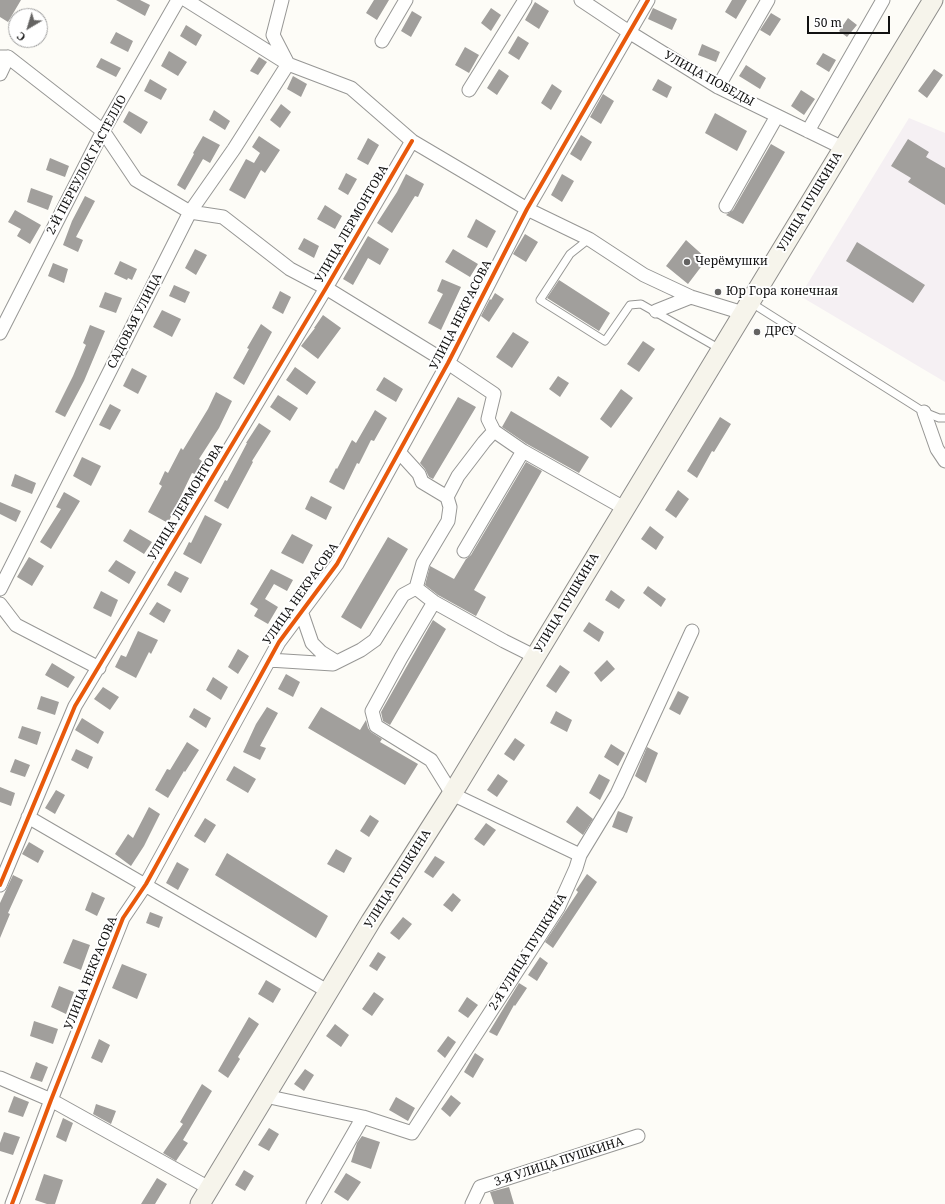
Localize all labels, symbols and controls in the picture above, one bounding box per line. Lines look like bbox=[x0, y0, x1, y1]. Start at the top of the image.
north arrow bbox=[8, 8, 48, 48]
scale bar bbox=[809, 8, 892, 34]
text: 50 m bbox=[814, 14, 842, 31]
text: С bbox=[13, 29, 28, 45]
street label: УЛИЦА ПОБЕДЫ bbox=[662, 48, 756, 110]
street label: 2-Й ПЕРЕУЛОК ГАСТЕЛЛО bbox=[44, 93, 130, 237]
street label: УЛИЦА ПУШКИНА bbox=[775, 150, 845, 254]
street label: УЛИЦА ЛЕРМОНТОВА bbox=[312, 163, 392, 285]
place label: Черёмушки bbox=[695, 255, 768, 269]
marker: Черёмушки bbox=[682, 257, 692, 267]
street label: УЛИЦА НЕКРАСОВА bbox=[427, 258, 495, 372]
street label: САДОВАЯ УЛИЦА bbox=[105, 271, 165, 371]
place label: Юр Гора конечная bbox=[726, 285, 838, 299]
marker: Юр Гора конечная bbox=[713, 287, 723, 297]
place label: ДРСУ bbox=[765, 325, 796, 339]
marker: ДРСУ bbox=[752, 327, 762, 337]
street label: УЛИЦА ЛЕРМОНТОВА bbox=[145, 441, 227, 563]
street label: УЛИЦА НЕКРАСОВА bbox=[260, 540, 342, 648]
street label: УЛИЦА ПУШКИНА bbox=[532, 551, 602, 655]
street label: УЛИЦА ПУШКИНА bbox=[362, 827, 434, 931]
street label: 2-Я УЛИЦА ПУШКИНА bbox=[486, 891, 570, 1013]
street label: УЛИЦА НЕКРАСОВА bbox=[62, 914, 120, 1032]
street label: 3-Я УЛИЦА ПУШКИНА bbox=[493, 1134, 625, 1190]

